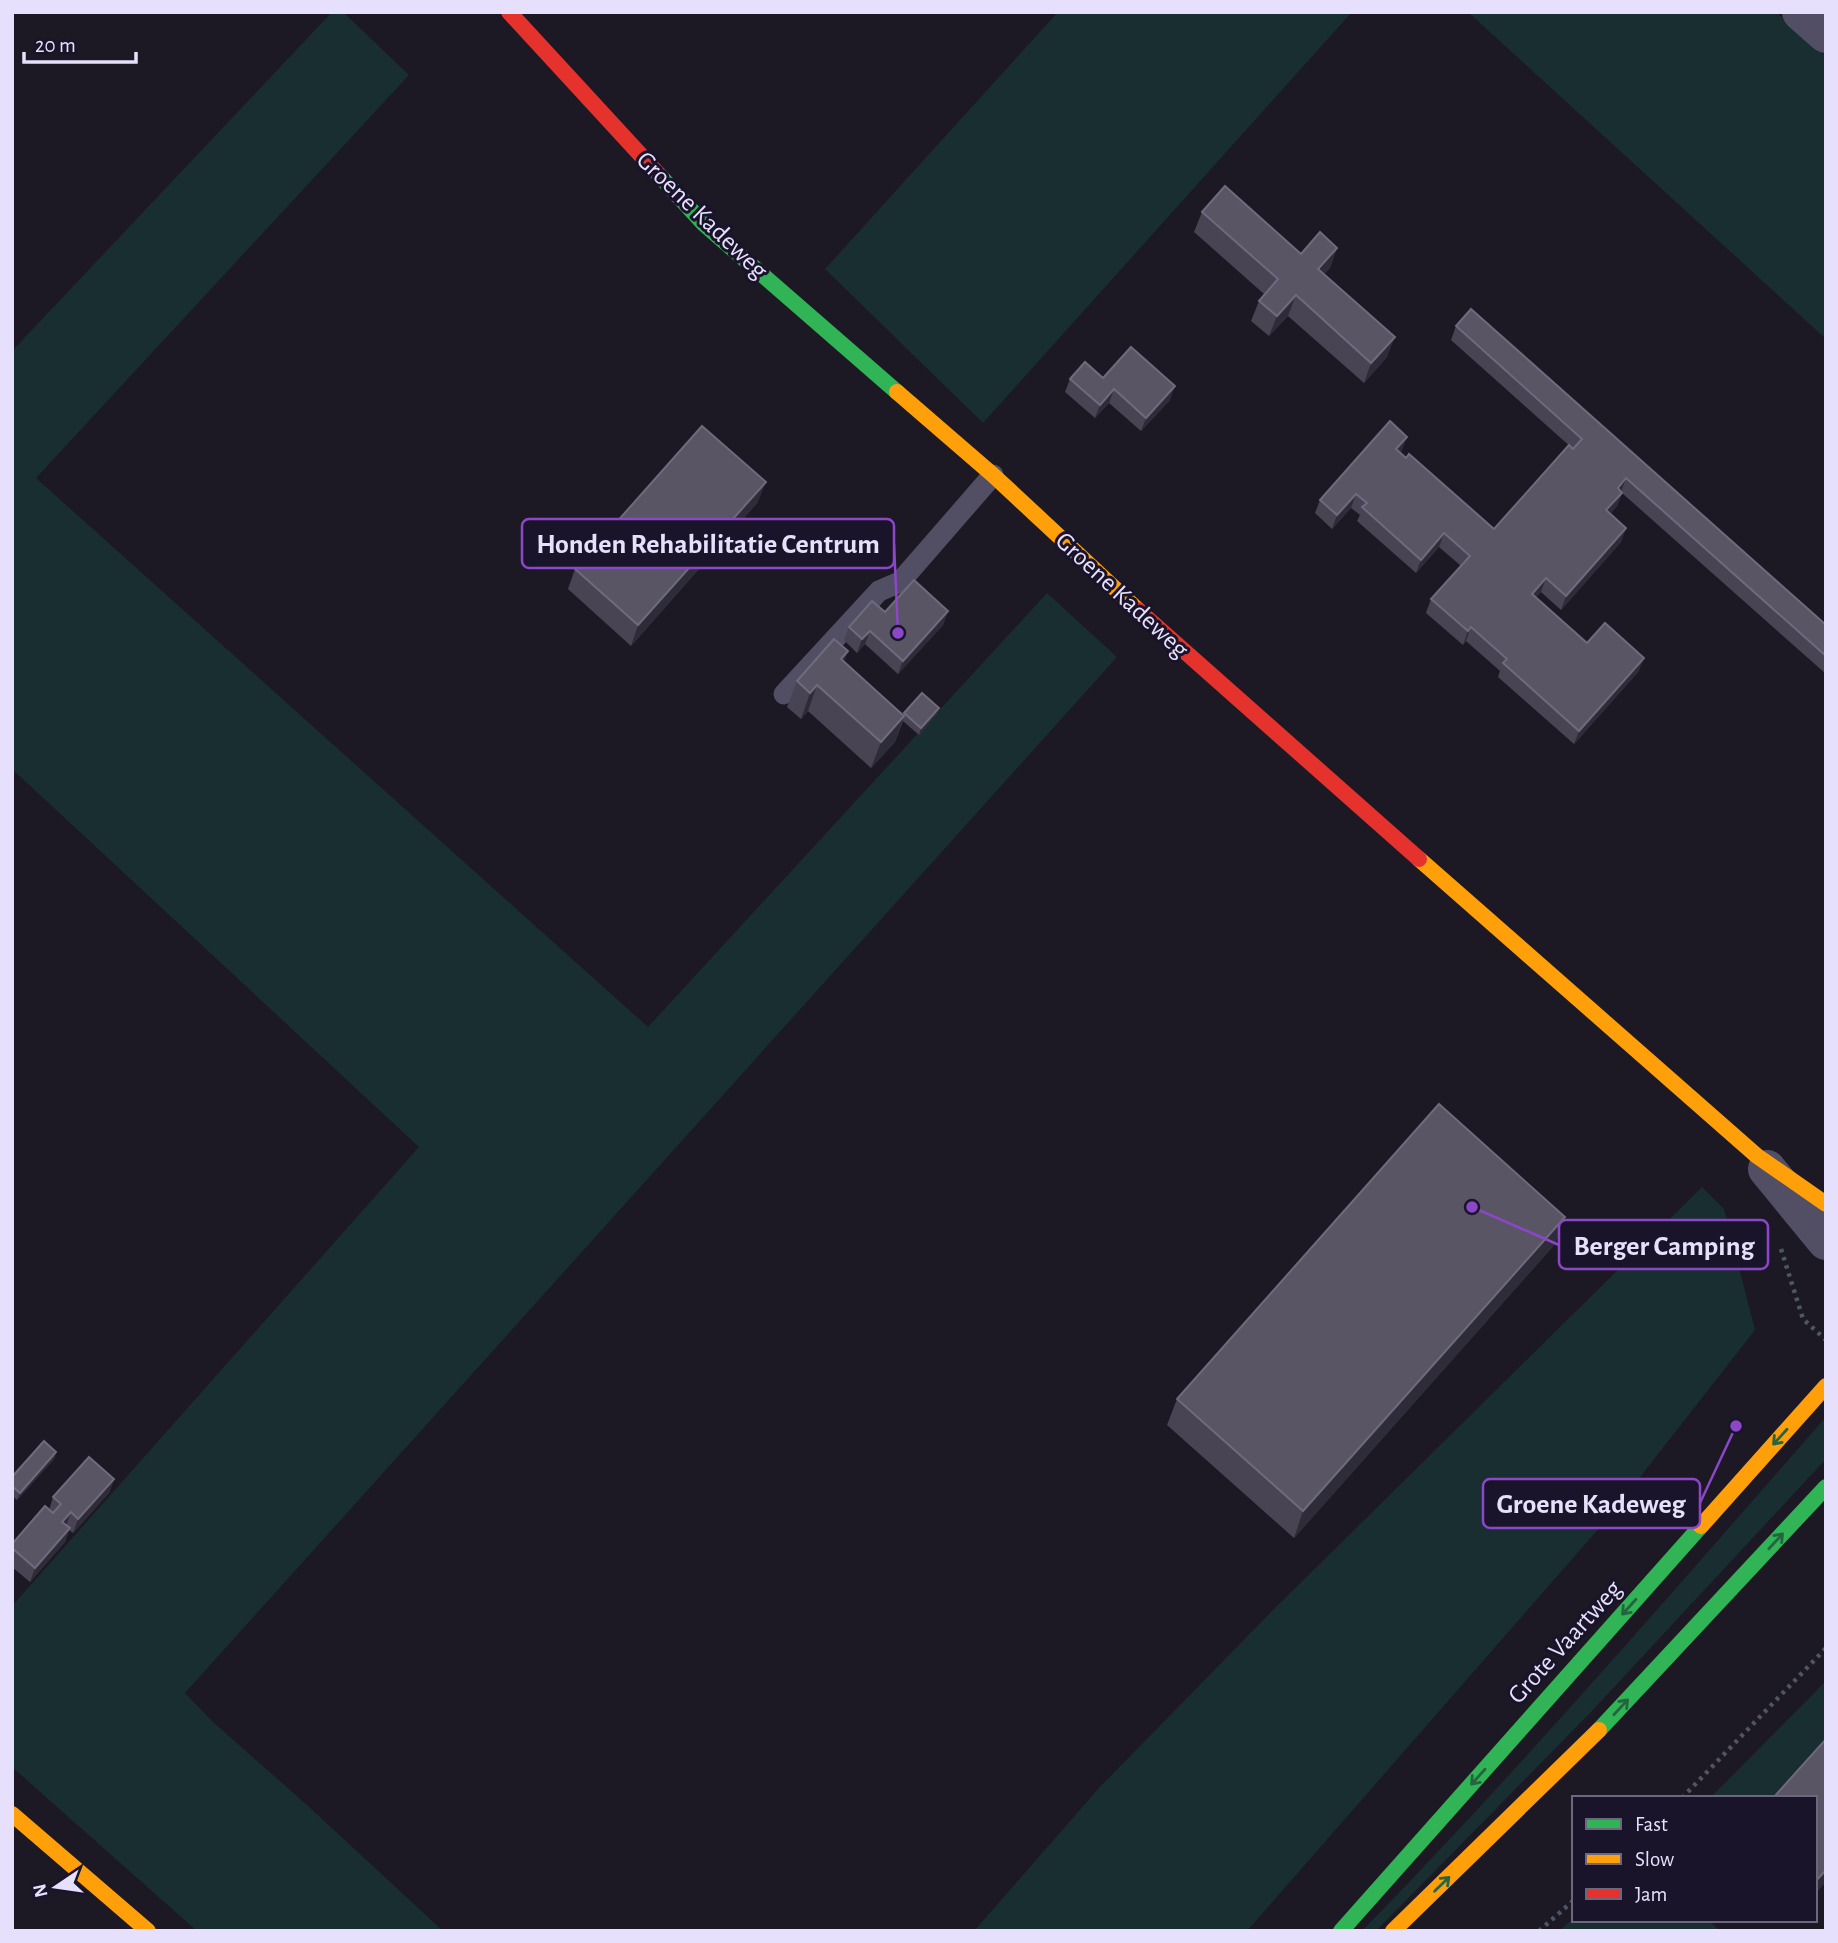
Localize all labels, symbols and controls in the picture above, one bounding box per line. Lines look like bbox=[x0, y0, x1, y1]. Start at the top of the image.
scale bar bbox=[24, 21, 136, 65]
text: 20 m bbox=[35, 35, 76, 56]
street label: Groene Kadeweg bbox=[632, 146, 773, 284]
callout: Honden Rehabilitatie Centrum bbox=[522, 519, 894, 568]
street label: Groene Kadeweg bbox=[1051, 527, 1194, 663]
text: Honden Rehabilitatie Centrum bbox=[536, 531, 880, 559]
callout: Berger Camping bbox=[1559, 1220, 1768, 1269]
text: Berger Camping bbox=[1574, 1233, 1755, 1261]
one-way arrow bbox=[1772, 1428, 1788, 1446]
callout: Groene Kadeweg bbox=[1483, 1479, 1700, 1528]
text: Groene Kadeweg bbox=[1497, 1491, 1686, 1519]
one-way arrow bbox=[1767, 1533, 1784, 1550]
street label: Grote Vaartweg bbox=[1503, 1575, 1627, 1709]
one-way arrow bbox=[1621, 1598, 1637, 1616]
one-way arrow bbox=[1612, 1699, 1629, 1716]
one-way arrow bbox=[1470, 1768, 1486, 1786]
legend bbox=[1572, 1796, 1817, 1922]
text: Fast bbox=[1635, 1814, 1668, 1835]
text: Slow bbox=[1635, 1849, 1674, 1870]
north arrow bbox=[21, 1852, 91, 1922]
one-way arrow bbox=[1433, 1875, 1450, 1892]
text: N bbox=[30, 1882, 52, 1899]
text: Jam bbox=[1635, 1884, 1667, 1905]

